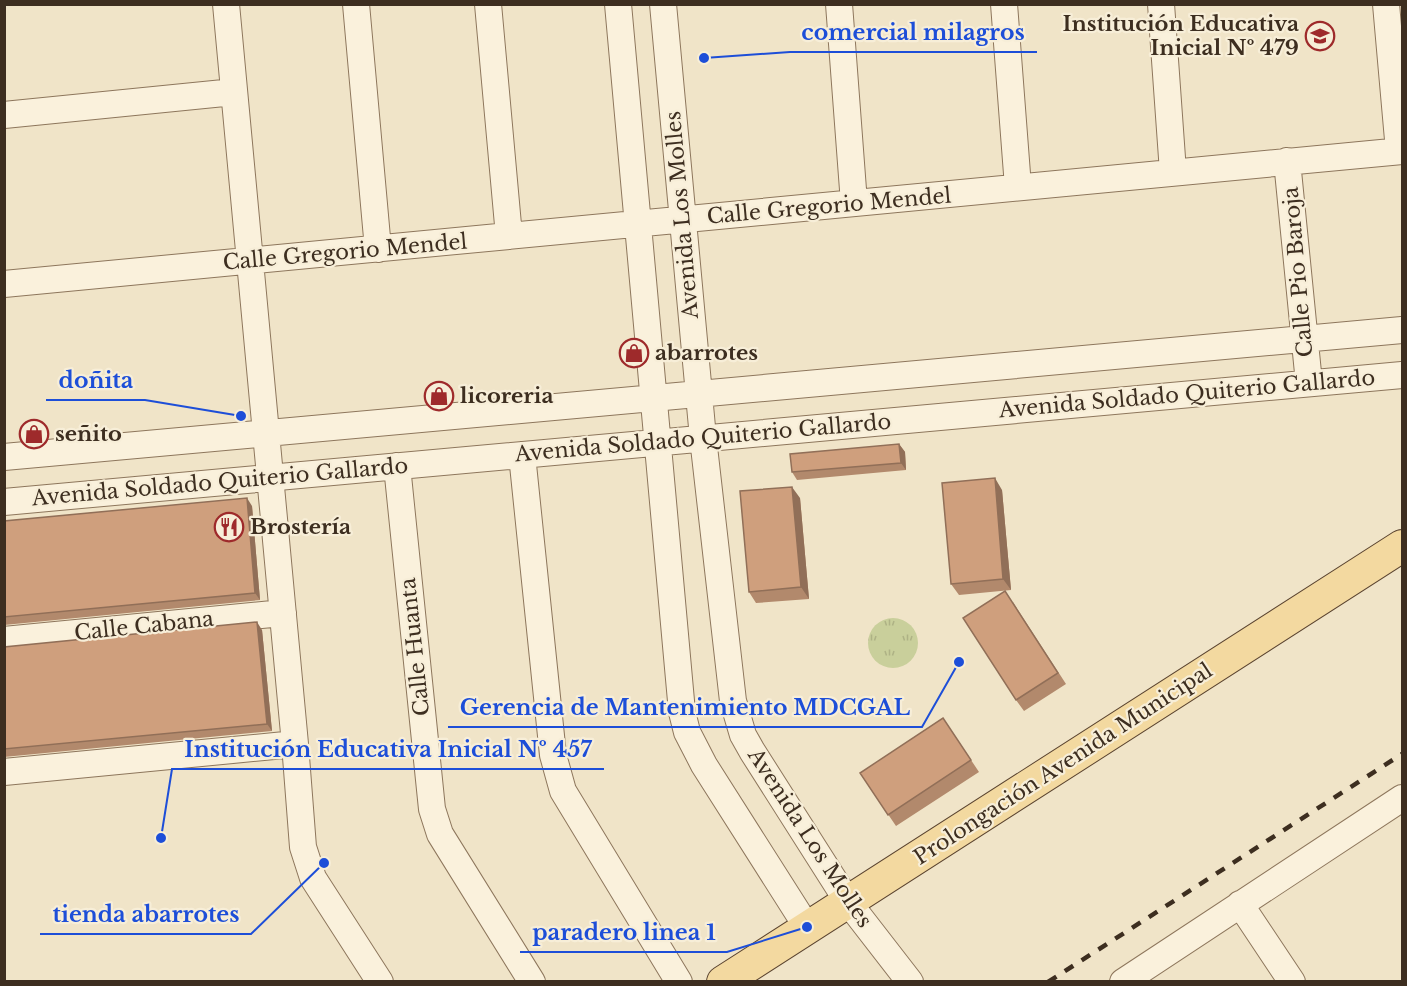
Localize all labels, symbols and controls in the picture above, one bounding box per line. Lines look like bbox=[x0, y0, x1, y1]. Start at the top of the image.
place label: Institución Educativa Inicial Nº 479 bbox=[1063, 11, 1299, 61]
callout: comercial milagros bbox=[790, 12, 1037, 52]
text: comercial milagros bbox=[801, 19, 1025, 46]
school or university icon: Institución Educativa Inicial Nº 479 bbox=[1304, 20, 1336, 52]
street label: Avenida Los Molles bbox=[660, 110, 704, 321]
street label: Calle Gregorio Mendel bbox=[706, 182, 952, 230]
street label: Calle Pio Baroja bbox=[1278, 185, 1318, 358]
street label: Calle Gregorio Mendel bbox=[222, 228, 468, 276]
shop icon: abarrotes bbox=[618, 337, 650, 369]
place label: abarrotes bbox=[655, 340, 758, 366]
callout: doñita bbox=[46, 360, 145, 400]
street label: Avenida Soldado Quiterio Gallardo bbox=[997, 365, 1376, 423]
text: doñita bbox=[59, 367, 134, 394]
shop icon: licoreria bbox=[423, 380, 455, 412]
place label: licoreria bbox=[460, 383, 553, 409]
street label: Avenida Soldado Quiterio Gallardo bbox=[513, 409, 892, 467]
shop icon: señito bbox=[18, 418, 50, 450]
place label: señito bbox=[55, 421, 122, 447]
street label: Avenida Soldado Quiterio Gallardo bbox=[30, 453, 409, 511]
restaurant icon: Brostería bbox=[213, 511, 245, 543]
place label: Brostería bbox=[250, 514, 351, 540]
street label: Calle Huanta bbox=[395, 576, 435, 717]
street label: Calle Cabana bbox=[73, 606, 215, 646]
street label: Prolongación Avenida Municipal bbox=[909, 657, 1217, 870]
callout: Gerencia de Mantenimiento MDCGAL bbox=[448, 687, 922, 727]
text: Gerencia de Mantenimiento MDCGAL bbox=[460, 694, 911, 721]
callout: Institución Educativa Inicial Nº 457 bbox=[172, 729, 604, 769]
text: Institución Educativa Inicial Nº 457 bbox=[184, 736, 592, 763]
street label: Avenida Los Molles bbox=[742, 743, 878, 932]
callout: tienda abarrotes bbox=[40, 894, 251, 934]
text: tienda abarrotes bbox=[53, 901, 239, 928]
callout: paradero linea 1 bbox=[520, 912, 727, 952]
text: paradero linea 1 bbox=[532, 919, 716, 946]

